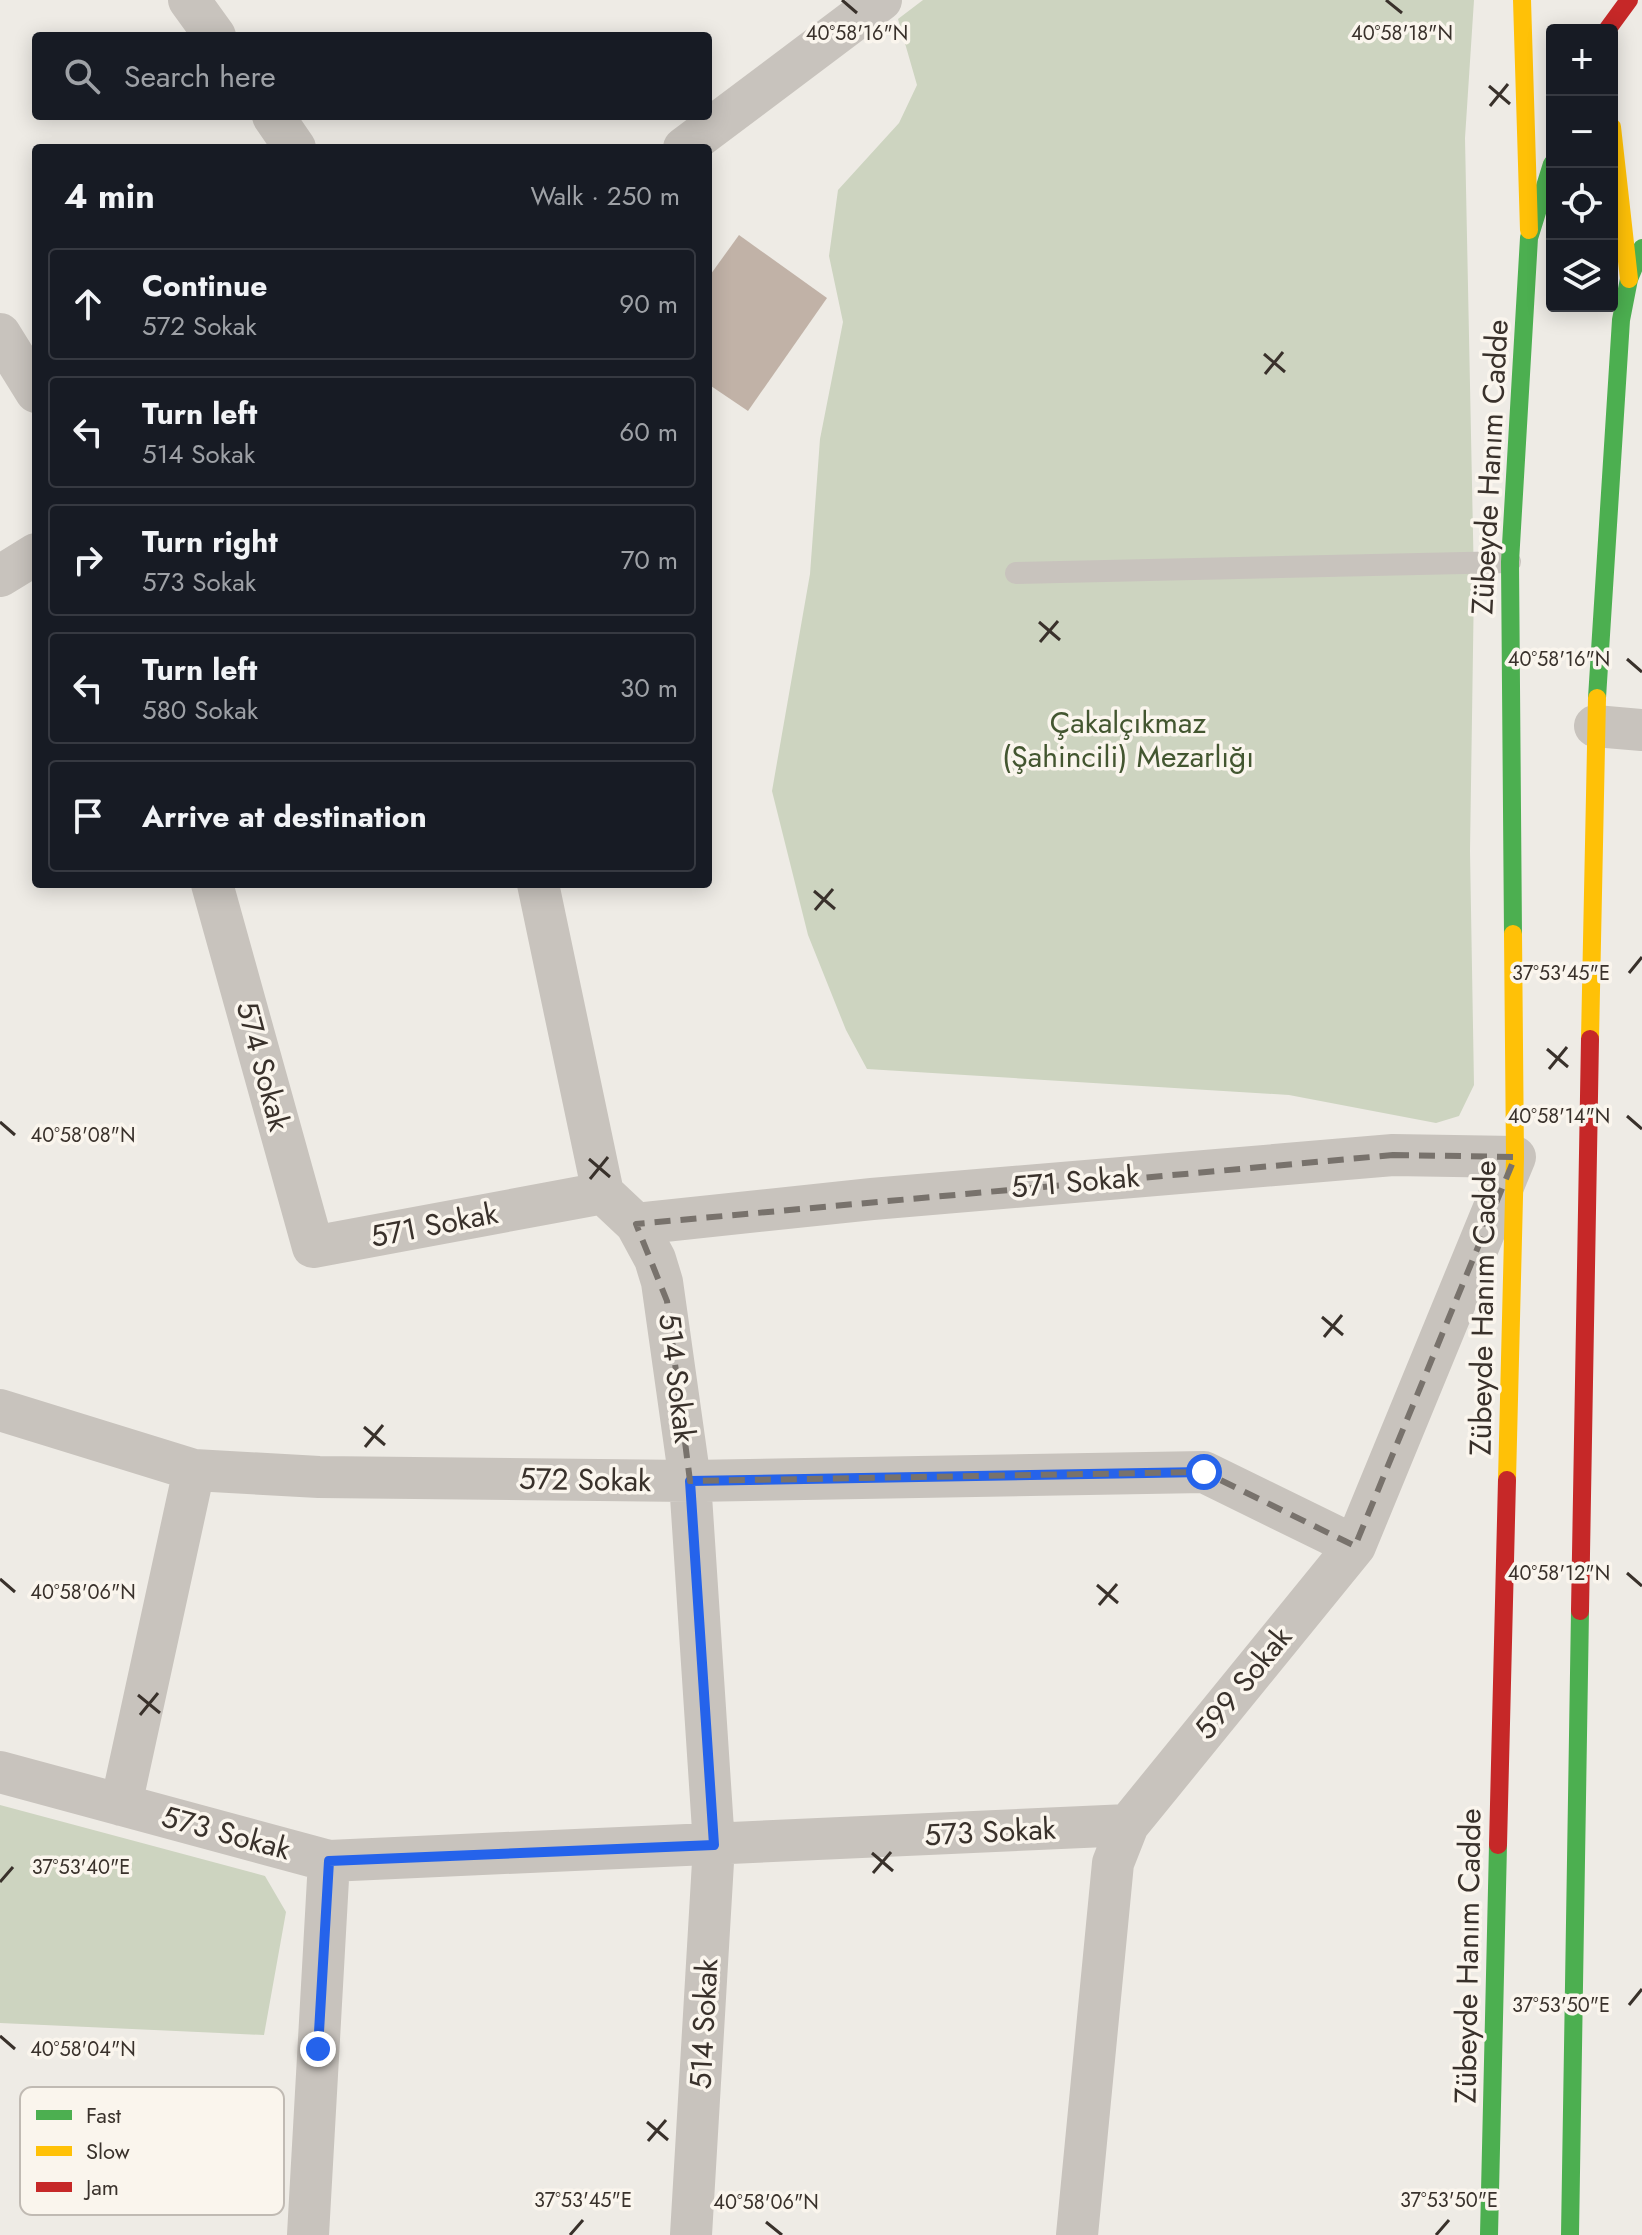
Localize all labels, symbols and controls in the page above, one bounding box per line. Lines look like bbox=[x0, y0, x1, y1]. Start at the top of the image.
text: 40°58'16"N bbox=[806, 19, 908, 48]
text: 40°58'18"N bbox=[1351, 19, 1453, 48]
map controls bbox=[1546, 24, 1618, 312]
button: + bbox=[1546, 24, 1618, 96]
search box bbox=[32, 32, 712, 120]
icon: search bbox=[60, 54, 104, 98]
text: Search here bbox=[124, 55, 276, 98]
button: − bbox=[1546, 96, 1618, 168]
button: locate bbox=[1546, 168, 1618, 240]
text: 4 min bbox=[64, 172, 155, 221]
text: Walk · 250 m bbox=[530, 177, 680, 215]
button: layers bbox=[1546, 240, 1618, 312]
text: Continue bbox=[142, 264, 268, 307]
icon: ahead bbox=[66, 282, 110, 326]
text: 90 m bbox=[619, 285, 678, 323]
text: 572 Sokak bbox=[142, 307, 257, 345]
street label: Zübeyde Hanım Cadde bbox=[1460, 318, 1519, 616]
text: Turn left bbox=[142, 392, 257, 435]
icon: left bbox=[66, 410, 110, 454]
text: 60 m bbox=[619, 413, 678, 451]
text: 514 Sokak bbox=[142, 435, 255, 473]
text: Turn right bbox=[142, 520, 278, 563]
icon: right bbox=[66, 538, 110, 582]
text: 70 m bbox=[621, 541, 678, 579]
text: 573 Sokak bbox=[142, 563, 256, 601]
text: 40°58'16"N bbox=[1508, 645, 1610, 674]
text: Turn left bbox=[142, 648, 257, 691]
icon: left bbox=[66, 666, 110, 710]
text: 30 m bbox=[620, 669, 678, 707]
text: 580 Sokak bbox=[142, 691, 258, 729]
park label: Çakalçıkmaz (Şahincili) Mezarlığı bbox=[1002, 701, 1254, 778]
icon: arrive bbox=[66, 794, 110, 838]
text: Arrive at destination bbox=[142, 795, 427, 838]
text: 37°53'45"E bbox=[1512, 959, 1610, 988]
street label: 574 Sokak bbox=[226, 996, 302, 1136]
text: 40°58'14"N bbox=[1508, 1102, 1610, 1131]
text: 40°58'08"N bbox=[31, 1121, 135, 1150]
street label: 571 Sokak bbox=[1009, 1154, 1142, 1209]
street label: Zübeyde Hanım Cadde bbox=[1458, 1160, 1507, 1456]
street label: 571 Sokak bbox=[367, 1191, 502, 1258]
street label: 514 Sokak bbox=[648, 1311, 707, 1446]
route start bbox=[1186, 1454, 1222, 1490]
street label: 572 Sokak bbox=[518, 1457, 652, 1502]
text: 40°58'12"N bbox=[1508, 1559, 1610, 1588]
text: 40°58'06"N bbox=[30, 1578, 136, 1607]
street label: 599 Sokak bbox=[1184, 1616, 1302, 1748]
street label: 573 Sokak bbox=[157, 1795, 296, 1871]
street label: 573 Sokak bbox=[923, 1807, 1058, 1856]
street label: Zübeyde Hanım Cadde bbox=[1443, 1808, 1492, 2104]
text: 37°53'40"E bbox=[32, 1853, 130, 1882]
street label: 514 Sokak bbox=[679, 1957, 728, 2090]
text: 37°53'50"E bbox=[1512, 1991, 1610, 2020]
route end bbox=[300, 2031, 336, 2067]
text: 40°58'04"N bbox=[30, 2035, 136, 2064]
legend bbox=[20, 2087, 284, 2215]
text: Fast bbox=[86, 2099, 122, 2131]
text: Slow bbox=[86, 2135, 130, 2167]
text: Jam bbox=[83, 2171, 119, 2203]
text: 37°53'45"E bbox=[534, 2186, 632, 2215]
text: 37°53'50"E bbox=[1400, 2186, 1498, 2215]
text: 40°58'06"N bbox=[713, 2188, 819, 2217]

